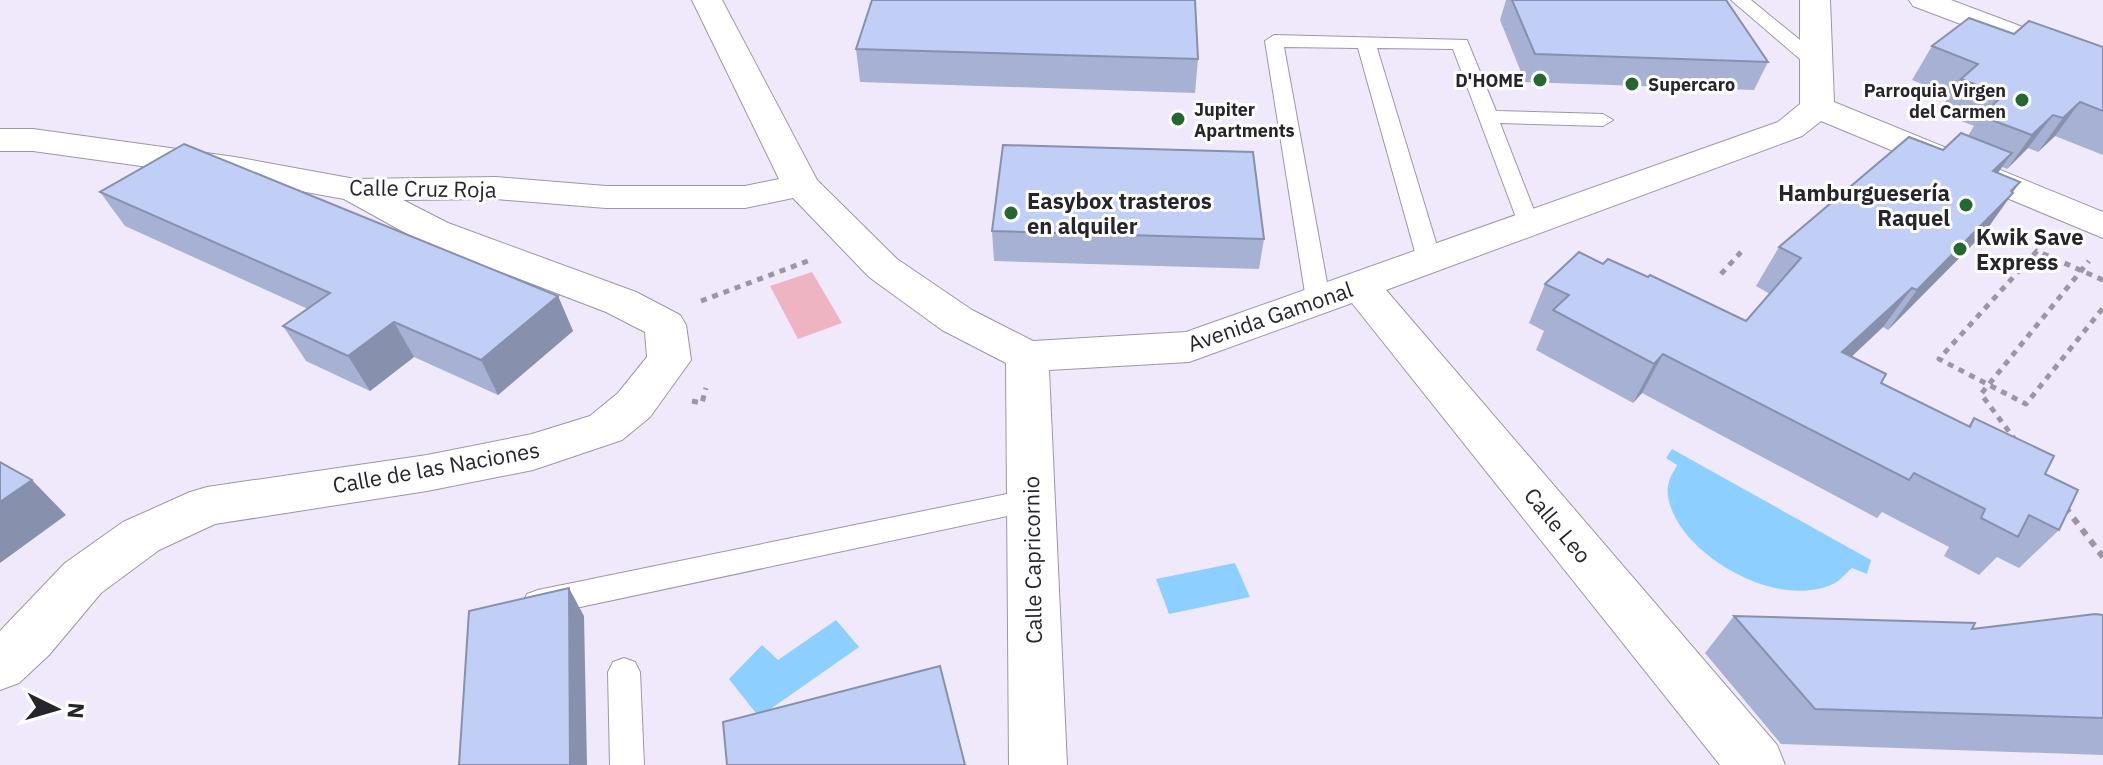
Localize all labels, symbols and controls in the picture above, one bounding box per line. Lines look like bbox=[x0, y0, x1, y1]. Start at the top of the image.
place label: D'HOME bbox=[1455, 69, 1524, 92]
marker: D'HOME bbox=[1531, 71, 1549, 89]
place label: Supercaro bbox=[1648, 73, 1735, 96]
marker: Supercaro bbox=[1623, 75, 1641, 93]
place label: Parroquia Virgen del Carmen bbox=[1864, 79, 2006, 123]
marker: Parroquia Virgen del Carmen bbox=[2013, 91, 2031, 109]
place label: Jupiter Apartments bbox=[1194, 98, 1295, 142]
marker: Jupiter Apartments bbox=[1169, 110, 1187, 128]
street label: Calle Cruz Roja bbox=[349, 172, 497, 204]
place label: Hamburguesería Raquel bbox=[1778, 178, 1950, 232]
place label: Easybox trasteros en alquiler bbox=[1027, 186, 1212, 240]
marker: Hamburguesería Raquel bbox=[1957, 196, 1975, 214]
marker: Easybox trasteros en alquiler bbox=[1002, 204, 1020, 222]
place label: Kwik Save Express bbox=[1976, 222, 2084, 276]
marker: Kwik Save Express bbox=[1951, 240, 1969, 258]
street label: Avenida Gamonal bbox=[1184, 274, 1356, 358]
street label: Calle de las Naciones bbox=[330, 435, 542, 499]
street label: Calle Capricornio bbox=[1016, 476, 1048, 644]
street label: Calle Leo bbox=[1518, 481, 1598, 569]
north arrow bbox=[16, 669, 96, 749]
text: N bbox=[61, 702, 92, 720]

